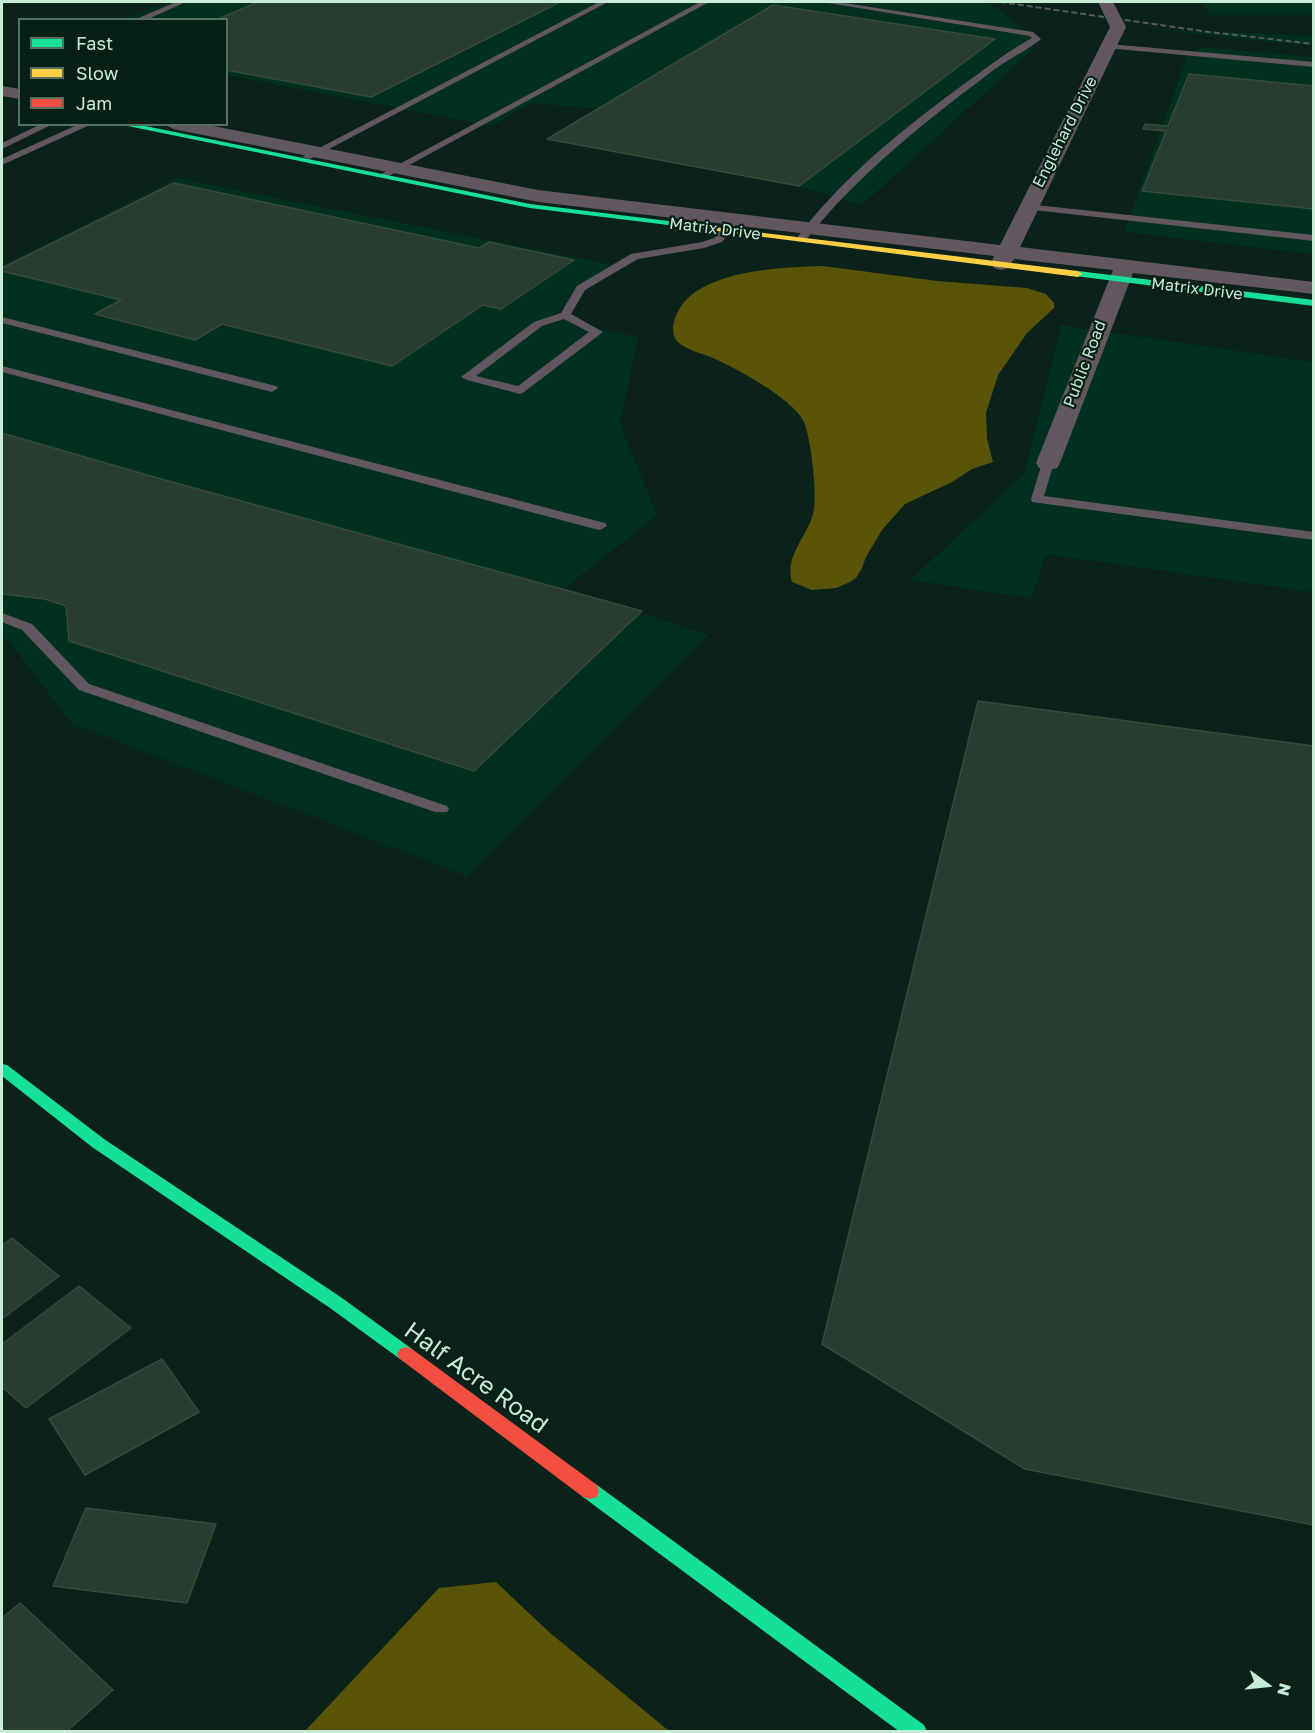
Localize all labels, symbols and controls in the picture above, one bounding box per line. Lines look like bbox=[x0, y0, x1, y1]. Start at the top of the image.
legend bbox=[18, 18, 228, 126]
text: Fast bbox=[76, 32, 113, 54]
text: Slow bbox=[76, 62, 118, 84]
street label: Englehard Drive bbox=[1029, 73, 1101, 191]
text: Jam bbox=[76, 92, 112, 114]
street label: Matrix Drive bbox=[668, 214, 762, 244]
street label: Matrix Drive bbox=[1150, 274, 1244, 304]
street label: Public Road bbox=[1060, 318, 1110, 410]
street label: Half Acre Road bbox=[399, 1316, 553, 1440]
north arrow bbox=[1237, 1655, 1297, 1715]
text: N bbox=[1273, 1681, 1296, 1698]

